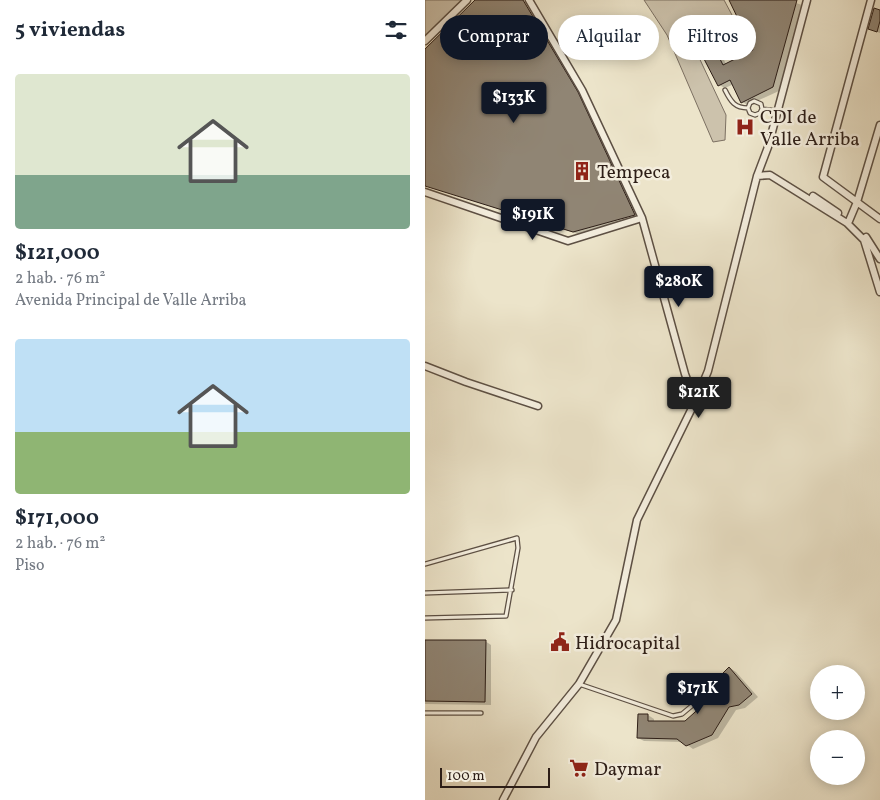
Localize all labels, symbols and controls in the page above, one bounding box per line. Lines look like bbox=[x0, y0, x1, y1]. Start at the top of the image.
chip: Comprar bbox=[440, 15, 548, 60]
chip: Alquilar bbox=[558, 15, 659, 60]
chip: Filtros bbox=[669, 15, 756, 60]
text: 5 viviendas bbox=[15, 16, 125, 45]
icon: filters bbox=[382, 16, 410, 44]
pin: $133K bbox=[479, 82, 549, 124]
text: $133K bbox=[492, 87, 536, 109]
place label: CDI de Valle Arriba bbox=[760, 105, 860, 153]
icon: home bbox=[168, 106, 258, 196]
hospital icon: CDI de Valle Arriba bbox=[734, 116, 756, 138]
building icon: Tempeca bbox=[571, 160, 593, 182]
place label: Tempeca bbox=[597, 160, 670, 186]
pin: $191K bbox=[498, 198, 568, 241]
text: $191K bbox=[512, 204, 554, 226]
text: $121,000 bbox=[15, 239, 100, 268]
pin: $280K bbox=[644, 266, 714, 308]
text: 2 hab. · 76 m² bbox=[15, 268, 105, 290]
text: $280K bbox=[655, 271, 703, 293]
text: Avenida Principal de Valle Arriba bbox=[15, 290, 247, 312]
icon: home bbox=[168, 371, 258, 461]
pin: $121K bbox=[664, 376, 734, 419]
text: $121K bbox=[678, 382, 720, 404]
text: $171,000 bbox=[15, 504, 99, 533]
text: 2 hab. · 76 m² bbox=[15, 533, 105, 555]
text: Piso bbox=[15, 555, 44, 577]
public building icon: Hidrocapital bbox=[549, 631, 571, 653]
place label: Hidrocapital bbox=[575, 631, 681, 657]
map controls bbox=[810, 665, 865, 785]
button: + bbox=[810, 665, 865, 720]
pin: $171K bbox=[663, 672, 733, 715]
text: $171K bbox=[677, 678, 719, 700]
button: − bbox=[810, 730, 865, 785]
supermarket icon: Daymar bbox=[568, 757, 590, 779]
place label: Daymar bbox=[594, 757, 661, 783]
scale bar bbox=[440, 765, 550, 788]
text: 100 m bbox=[447, 767, 485, 786]

